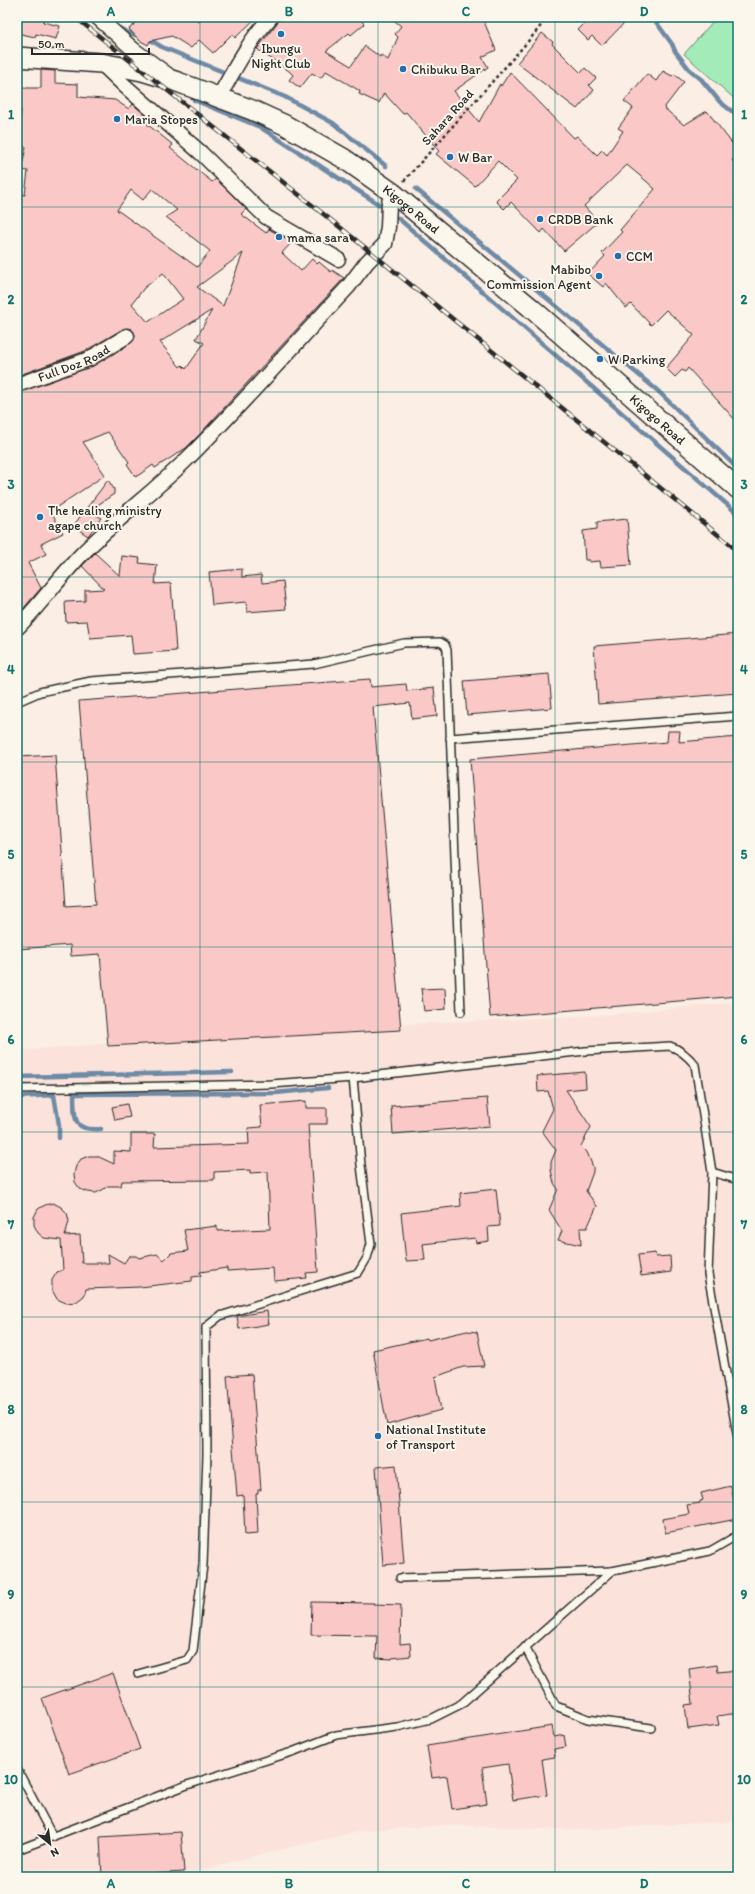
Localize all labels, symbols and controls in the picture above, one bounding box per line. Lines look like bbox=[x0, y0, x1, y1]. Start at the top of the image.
text: A bbox=[106, 4, 116, 19]
text: B bbox=[285, 4, 294, 19]
text: C bbox=[462, 4, 471, 19]
text: D bbox=[640, 4, 649, 19]
marker: Ibungu Night Club bbox=[276, 29, 286, 39]
scale bar bbox=[32, 30, 149, 56]
text: 50 m bbox=[38, 37, 64, 51]
place label: Ibungu Night Club bbox=[251, 41, 311, 71]
place label: Chibuku Bar bbox=[411, 62, 482, 77]
marker: Chibuku Bar bbox=[398, 64, 408, 74]
street label: Sahara Road bbox=[418, 86, 476, 148]
text: 1 bbox=[8, 107, 14, 122]
text: 1 bbox=[741, 107, 747, 122]
place label: Maria Stopes bbox=[125, 112, 198, 127]
marker: Maria Stopes bbox=[112, 114, 122, 124]
place label: W Bar bbox=[458, 150, 493, 165]
marker: W Bar bbox=[445, 152, 455, 162]
street label: Kigogo Road bbox=[380, 181, 443, 237]
place label: CRDB Bank bbox=[548, 212, 614, 227]
marker: CRDB Bank bbox=[535, 214, 545, 224]
place label: mama sara bbox=[287, 230, 349, 245]
marker: mama sara bbox=[274, 232, 284, 242]
place label: CCM bbox=[626, 249, 653, 264]
marker: CCM bbox=[613, 251, 623, 261]
place label: Mabibo Commission Agent bbox=[486, 262, 591, 292]
marker: Mabibo Commission Agent bbox=[594, 271, 604, 281]
text: 2 bbox=[8, 292, 15, 307]
text: 2 bbox=[741, 292, 748, 307]
street label: Full Doz Road bbox=[36, 341, 113, 385]
place label: W Parking bbox=[608, 352, 666, 367]
marker: W Parking bbox=[595, 354, 605, 364]
street label: Kigogo Road bbox=[627, 391, 689, 448]
text: 3 bbox=[7, 477, 15, 492]
text: 3 bbox=[740, 477, 748, 492]
place label: The healing ministry agape church bbox=[48, 503, 162, 533]
marker: The healing ministry agape church bbox=[35, 512, 45, 522]
text: 4 bbox=[7, 662, 15, 677]
text: 4 bbox=[740, 662, 748, 677]
text: 5 bbox=[8, 847, 15, 862]
text: 5 bbox=[741, 847, 748, 862]
text: 6 bbox=[8, 1032, 15, 1047]
text: 6 bbox=[741, 1032, 748, 1047]
text: 7 bbox=[7, 1217, 15, 1232]
text: 7 bbox=[740, 1217, 748, 1232]
text: 8 bbox=[7, 1402, 15, 1417]
text: 8 bbox=[740, 1402, 748, 1417]
place label: National Institute of Transport bbox=[386, 1422, 486, 1452]
marker: National Institute of Transport bbox=[373, 1431, 383, 1441]
text: 9 bbox=[8, 1587, 15, 1602]
text: 9 bbox=[741, 1587, 748, 1602]
text: 10 bbox=[4, 1772, 18, 1787]
text: 10 bbox=[737, 1772, 751, 1787]
north arrow bbox=[30, 1824, 70, 1864]
text: N bbox=[48, 1845, 61, 1860]
text: A bbox=[106, 1876, 116, 1891]
text: B bbox=[285, 1876, 294, 1891]
text: C bbox=[462, 1876, 471, 1891]
text: D bbox=[640, 1876, 649, 1891]

